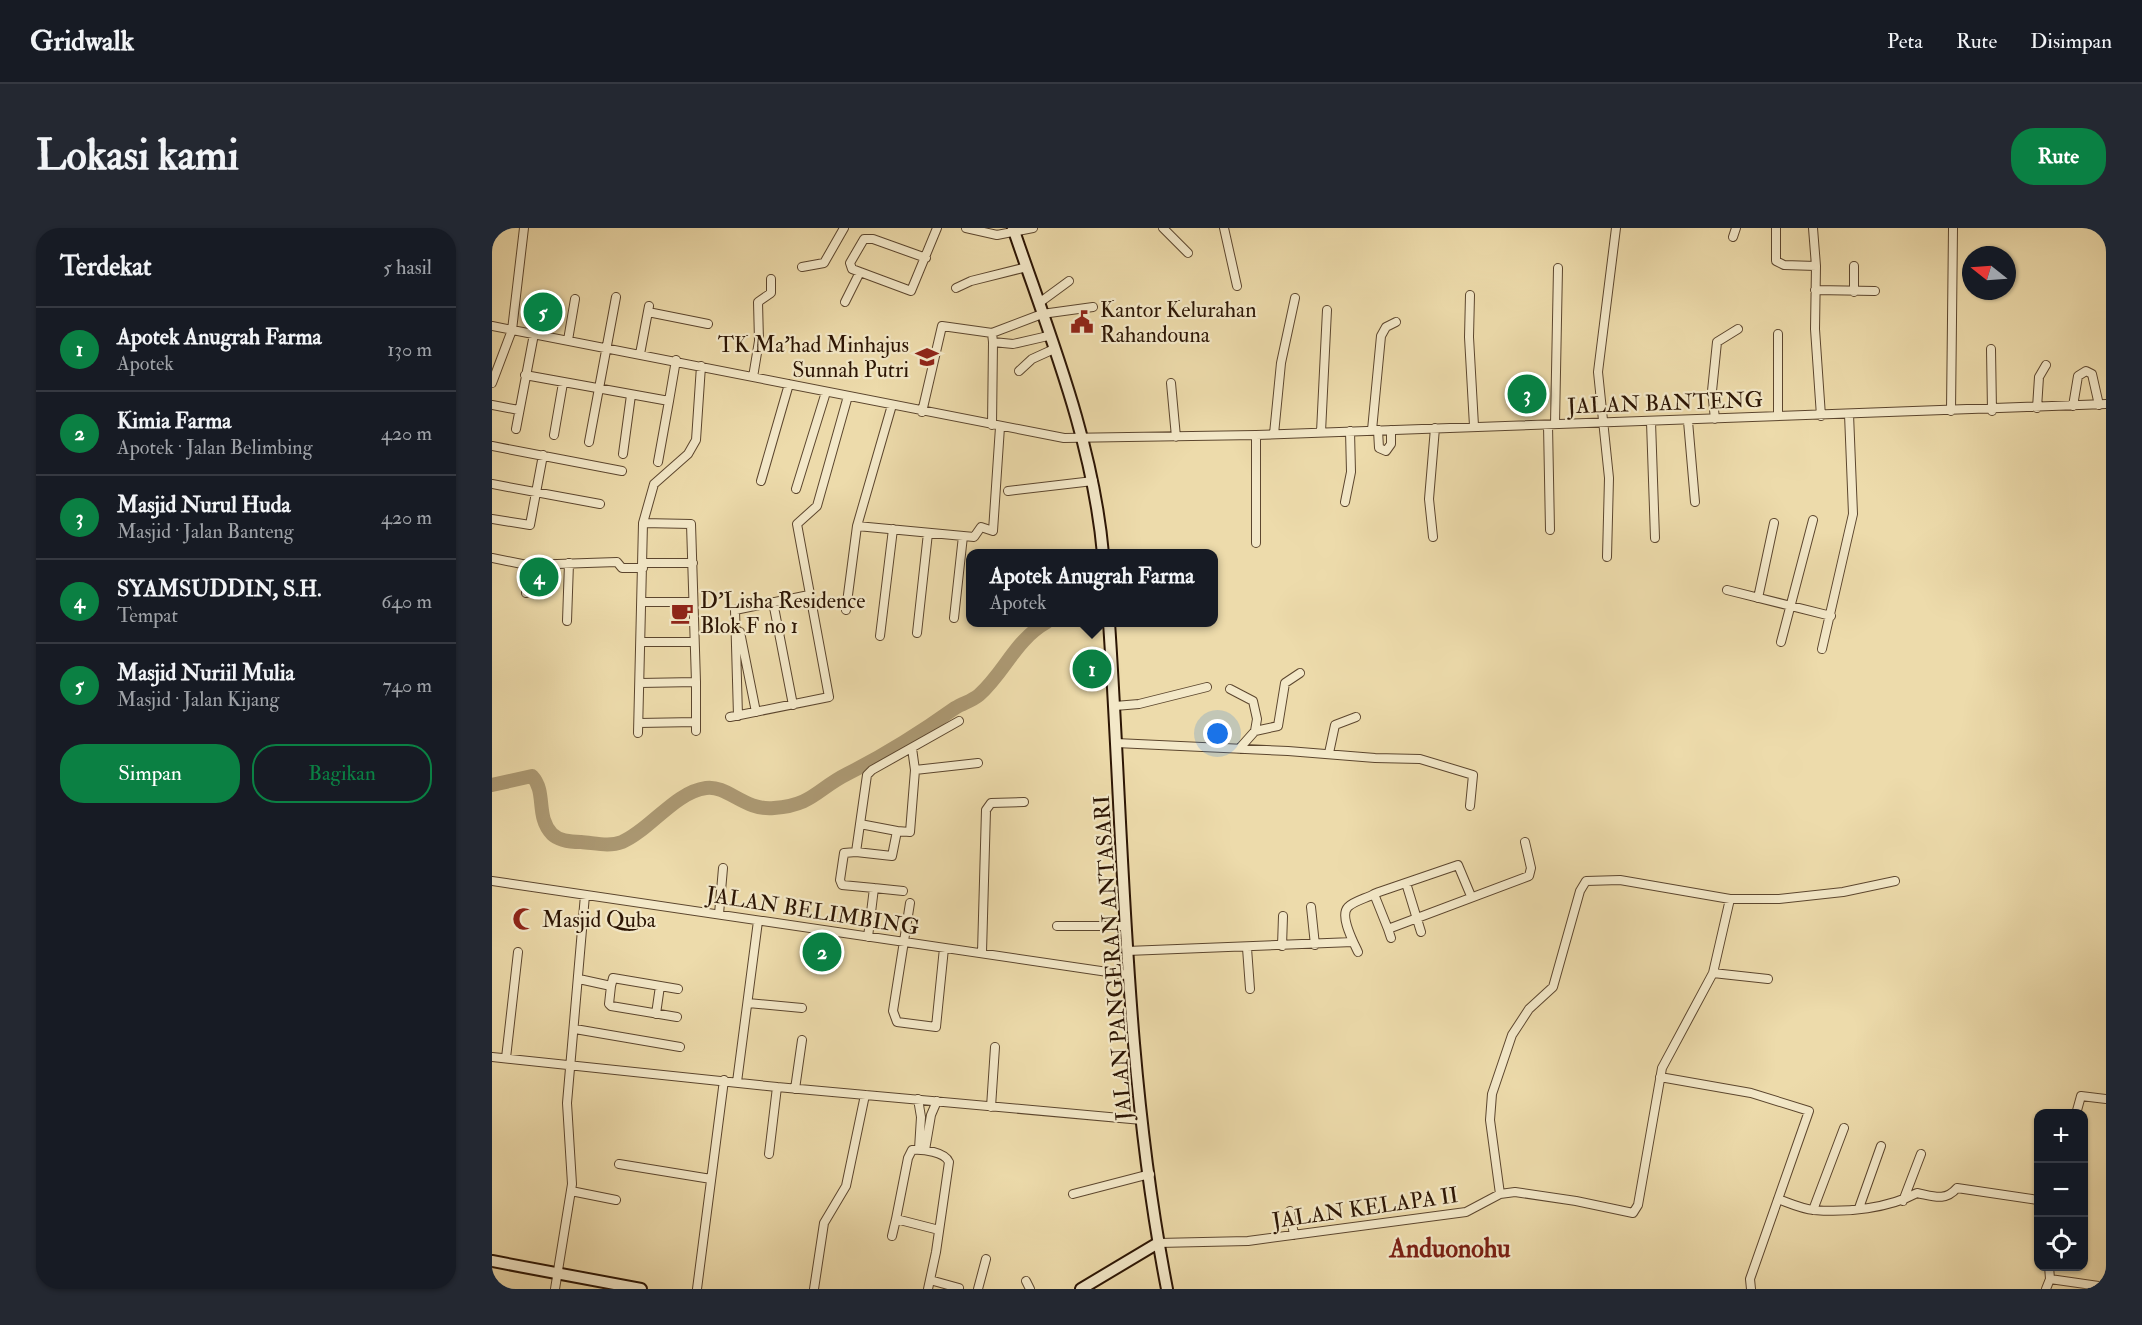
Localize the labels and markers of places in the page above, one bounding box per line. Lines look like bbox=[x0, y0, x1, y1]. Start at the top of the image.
pin: 5 bbox=[524, 290, 562, 334]
place label: Kantor Kelurahan Rahandouna bbox=[1100, 296, 1257, 349]
public building icon: Kantor Kelurahan Rahandouna bbox=[1069, 309, 1095, 335]
place label: TK Ma'had Minhajus Sunnah Putri bbox=[718, 331, 909, 384]
school or university icon: TK Ma'had Minhajus Sunnah Putri bbox=[914, 344, 940, 370]
pin: 3 bbox=[1508, 372, 1546, 416]
pin: 4 bbox=[520, 554, 558, 600]
place label: D'Lisha Residence Blok F no 1 bbox=[700, 587, 865, 640]
cafe icon: D'Lisha Residence Blok F no 1 bbox=[669, 600, 695, 626]
pin: 1 bbox=[1072, 646, 1112, 692]
mosque icon: Masjid Quba bbox=[511, 906, 537, 932]
place label: Masjid Quba bbox=[542, 906, 657, 934]
pin: 2 bbox=[802, 930, 842, 974]

